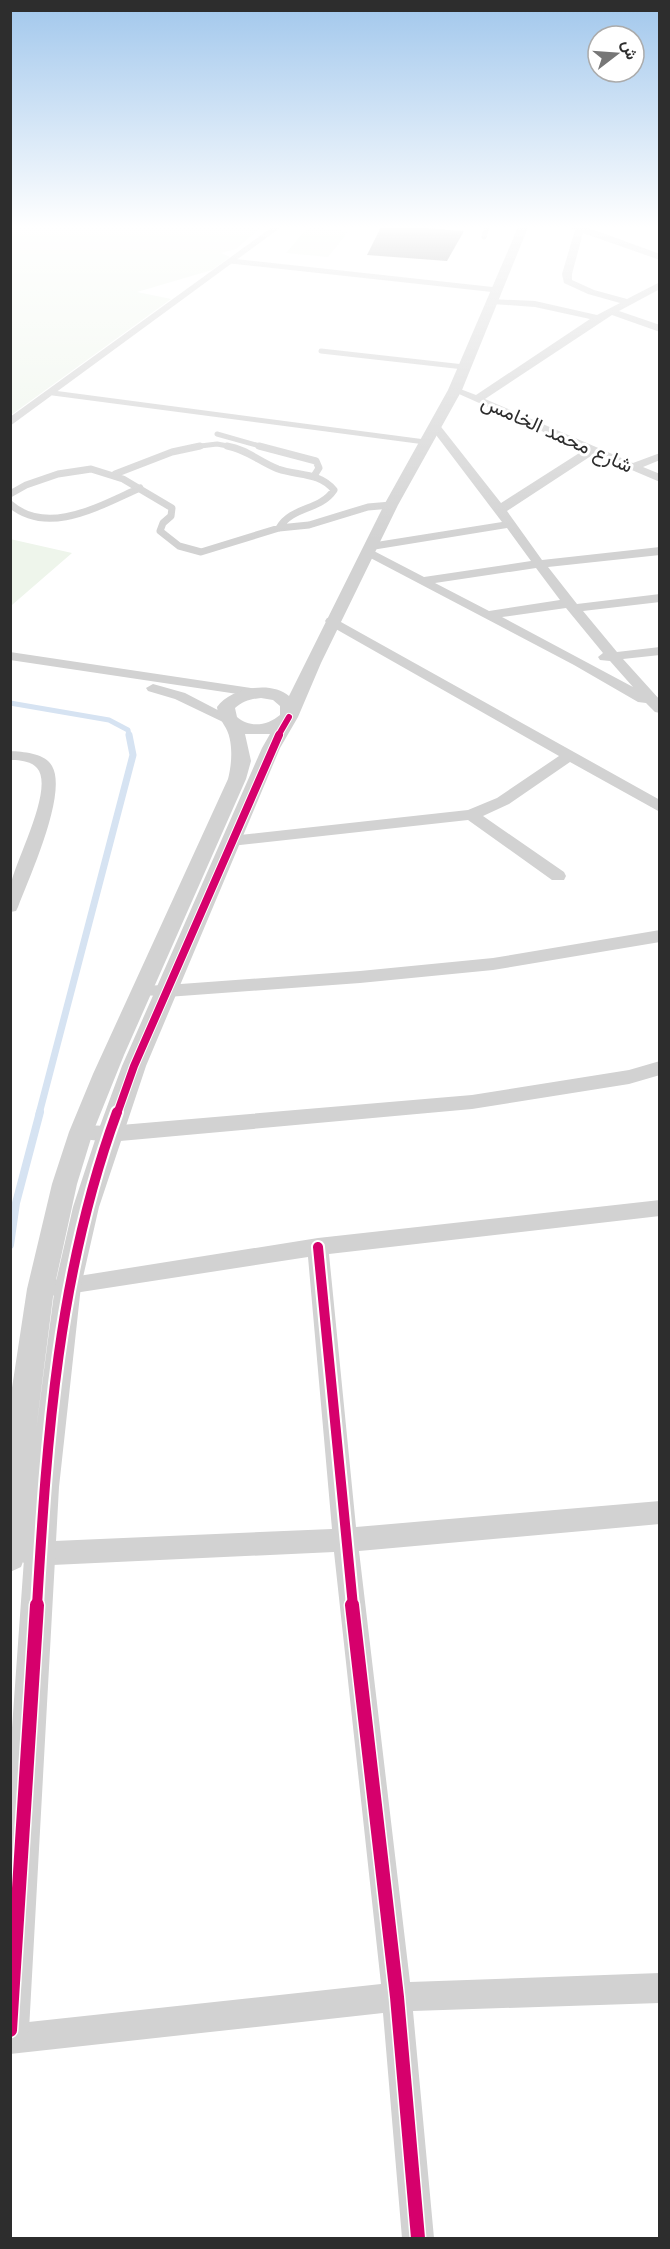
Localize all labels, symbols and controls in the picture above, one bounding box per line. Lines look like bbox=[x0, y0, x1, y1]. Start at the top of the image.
north arrow bbox=[586, 24, 646, 84]
text: ش bbox=[616, 37, 644, 62]
street label: شارع محمد الخامس bbox=[477, 388, 637, 480]

